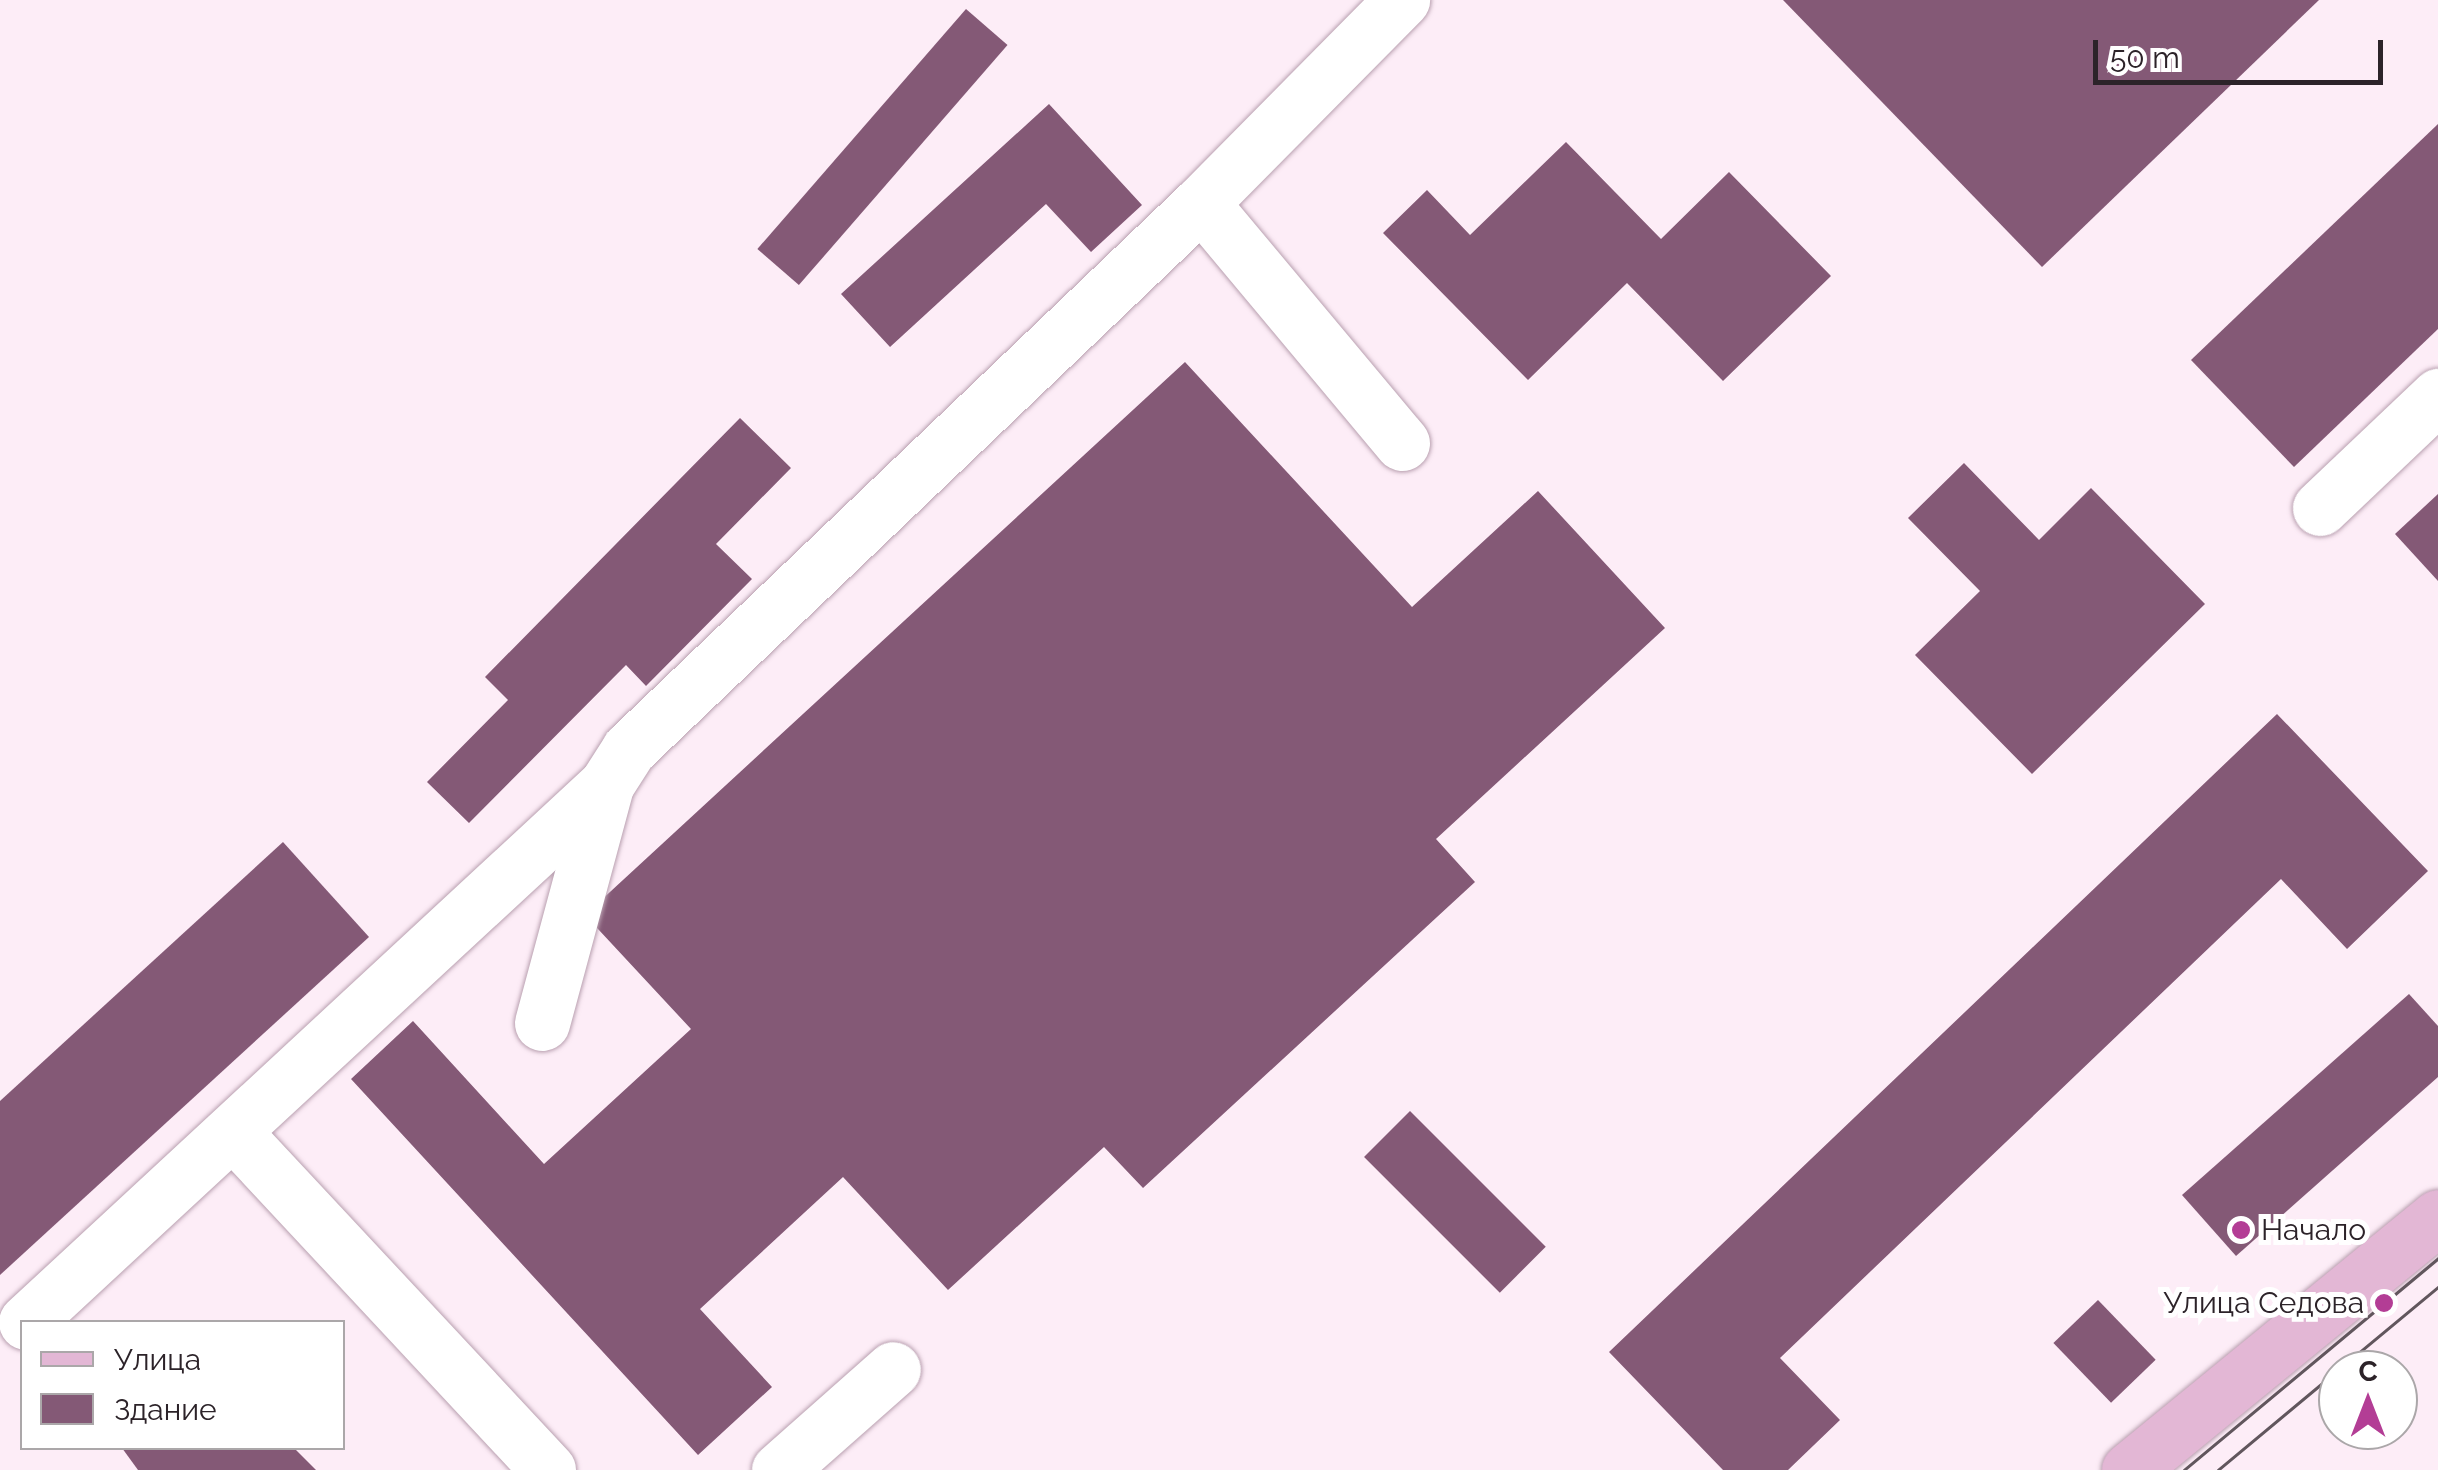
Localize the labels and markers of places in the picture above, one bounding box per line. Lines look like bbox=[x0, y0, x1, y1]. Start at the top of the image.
place label: Начало bbox=[2261, 1212, 2366, 1248]
marker: Начало bbox=[2230, 1219, 2252, 1241]
place label: Улица Седова bbox=[2163, 1285, 2364, 1321]
marker: Улица Седова bbox=[2373, 1292, 2395, 1314]

